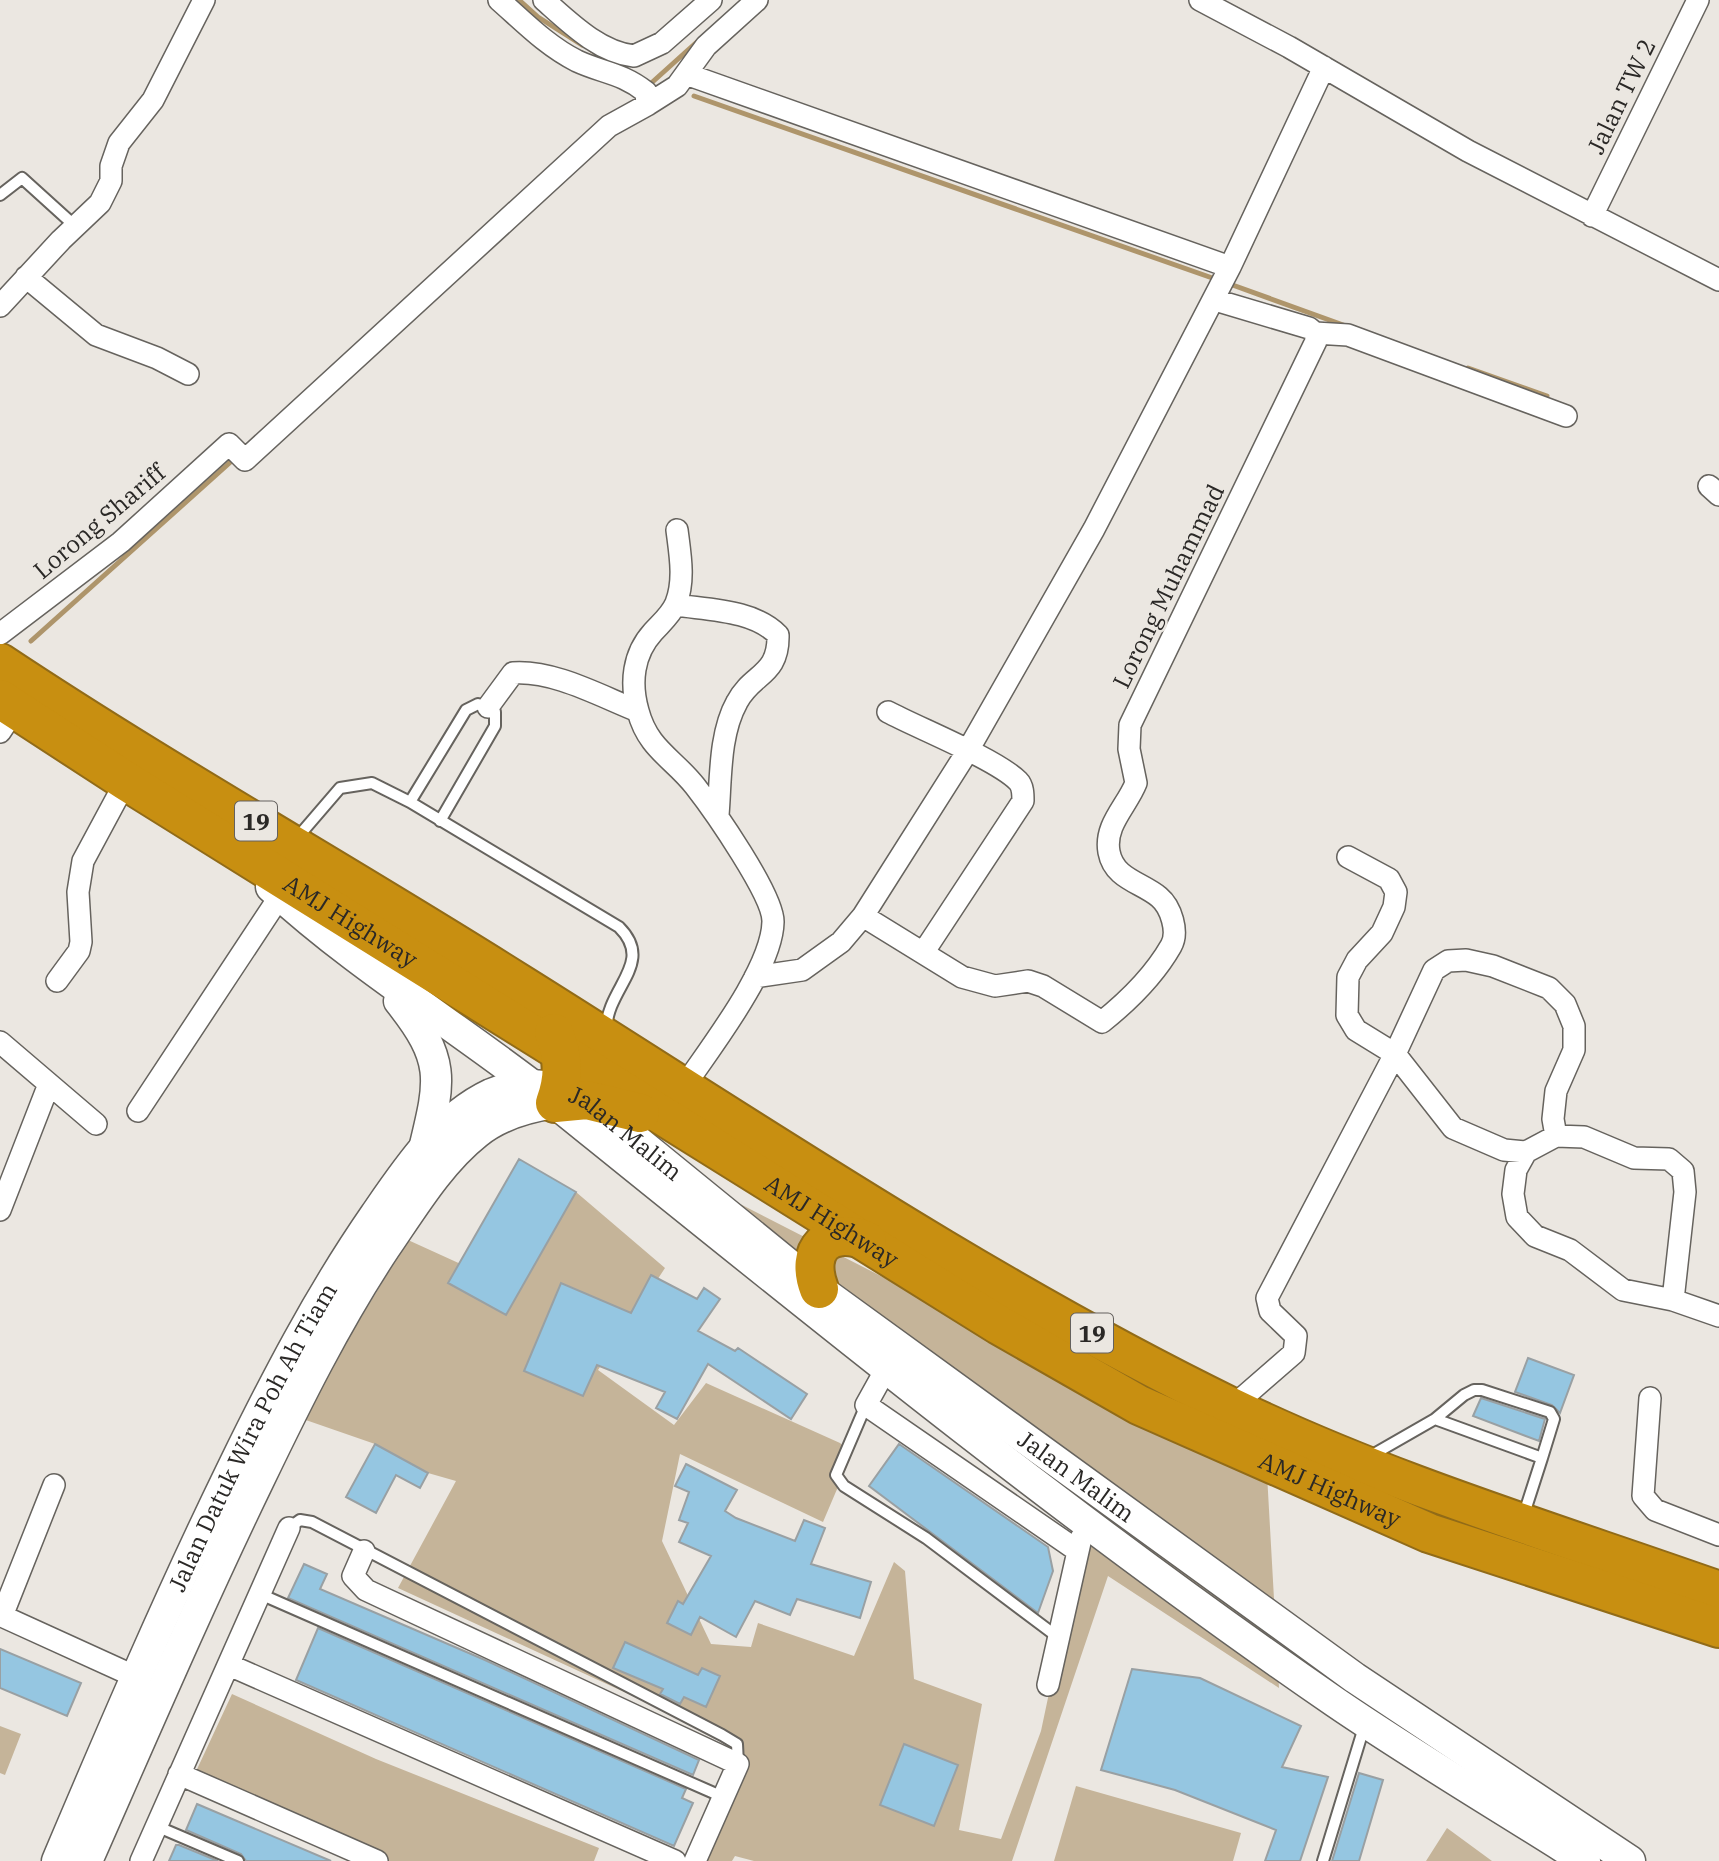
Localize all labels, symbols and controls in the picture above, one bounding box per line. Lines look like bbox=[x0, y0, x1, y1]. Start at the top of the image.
street label: Jalan TW 2 bbox=[1579, 33, 1663, 159]
street label: Lorong Shariff bbox=[26, 455, 173, 586]
street label: Lorong Muhammad bbox=[1105, 479, 1231, 693]
road number: 19 bbox=[235, 802, 277, 841]
street label: AMJ Highway bbox=[277, 867, 424, 975]
street label: Jalan Malim bbox=[564, 1078, 689, 1188]
street label: AMJ Highway bbox=[759, 1167, 905, 1275]
street label: Jalan Datuk Wira Poh Ah Tiam bbox=[161, 1276, 344, 1596]
road number: 19 bbox=[1071, 1314, 1113, 1352]
street label: Jalan Malim bbox=[1012, 1423, 1141, 1529]
street label: AMJ Highway bbox=[1254, 1444, 1406, 1535]

